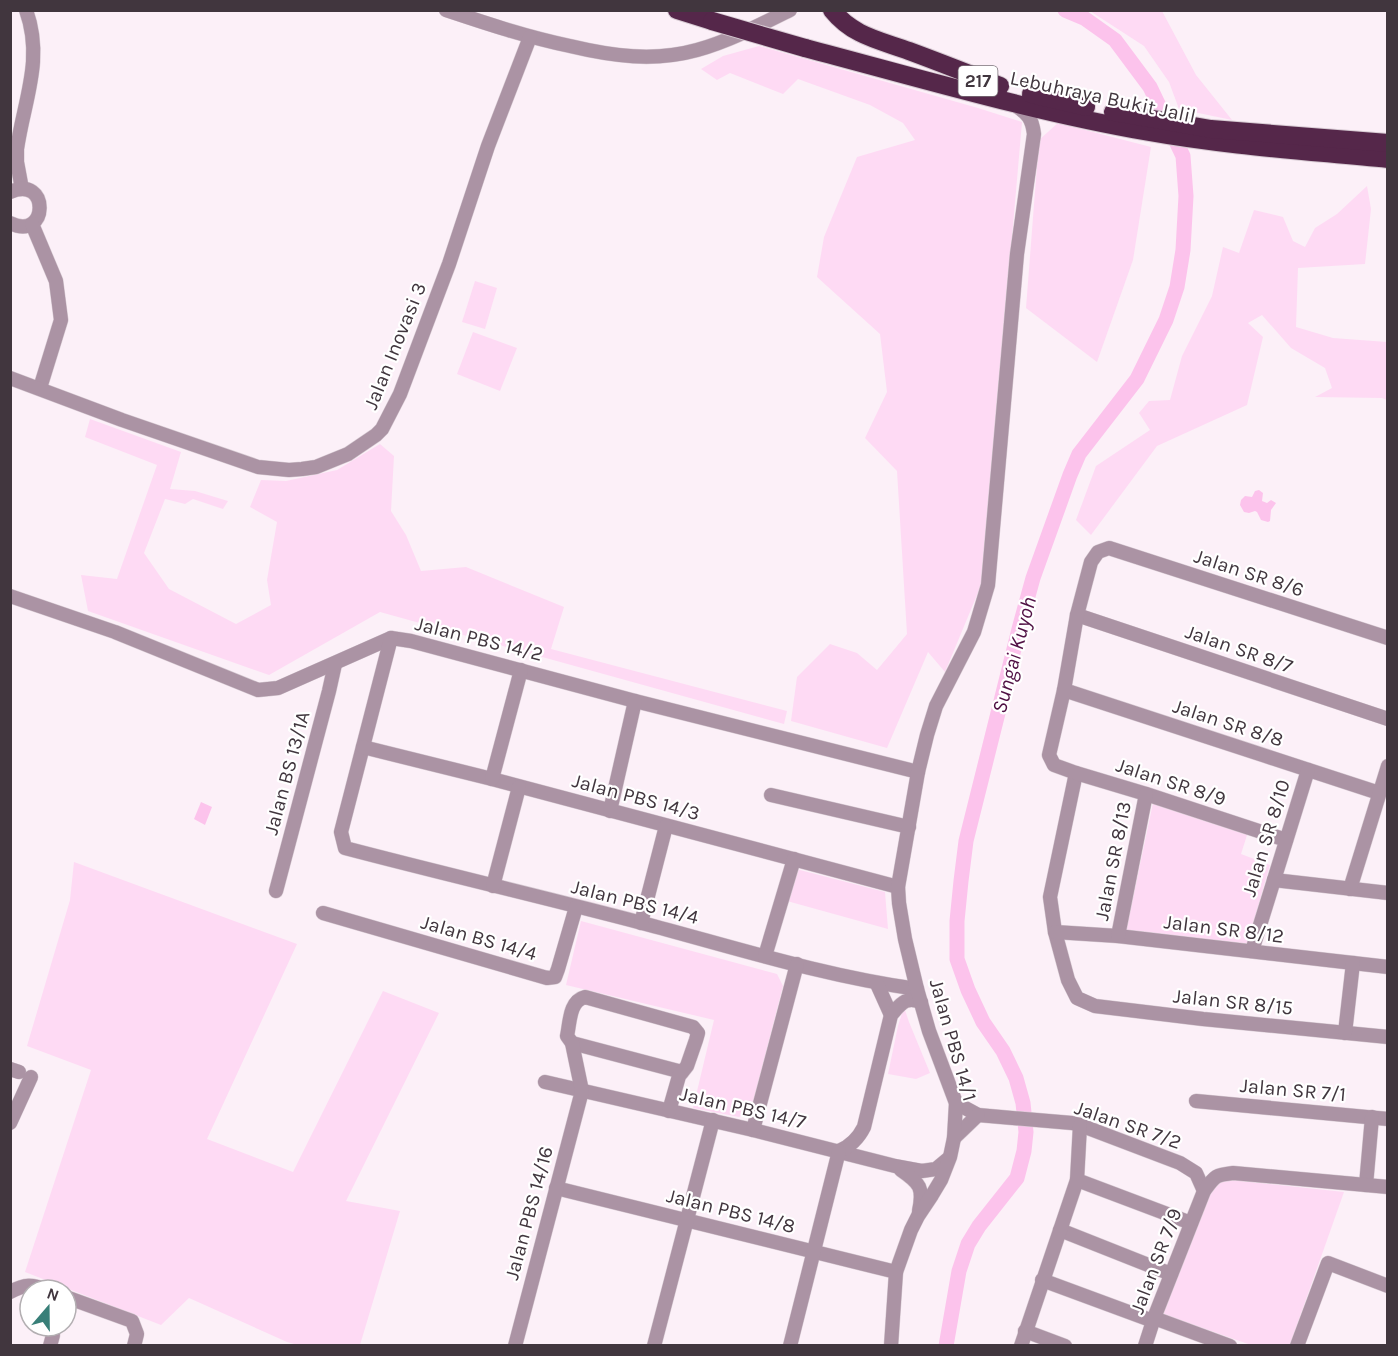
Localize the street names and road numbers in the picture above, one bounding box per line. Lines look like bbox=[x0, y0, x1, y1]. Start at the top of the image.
road number: 217 bbox=[958, 66, 998, 96]
street label: Lebuhraya Bukit Jalil bbox=[1008, 66, 1198, 128]
street label: Jalan Inovasi 3 bbox=[359, 279, 431, 413]
street label: Jalan SR 8/6 bbox=[1191, 544, 1307, 602]
street label: Jalan PBS 14/2 bbox=[413, 612, 545, 666]
street label: Jalan SR 8/7 bbox=[1182, 620, 1296, 678]
street label: Jalan SR 8/8 bbox=[1170, 694, 1286, 752]
street label: Jalan BS 13/1A bbox=[259, 709, 315, 837]
street label: Jalan SR 8/9 bbox=[1113, 753, 1229, 811]
street label: Jalan PBS 14/3 bbox=[570, 769, 702, 825]
street label: Jalan SR 8/10 bbox=[1237, 777, 1295, 899]
street label: Jalan SR 8/13 bbox=[1090, 799, 1136, 923]
street label: Jalan PBS 14/4 bbox=[569, 875, 701, 929]
street label: Jalan BS 14/4 bbox=[418, 910, 540, 966]
street label: Jalan SR 8/12 bbox=[1163, 910, 1285, 948]
street label: Jalan PBS 14/1 bbox=[925, 976, 981, 1104]
street label: Jalan SR 8/15 bbox=[1172, 984, 1294, 1020]
street label: Jalan SR 7/1 bbox=[1239, 1074, 1347, 1106]
street label: Jalan PBS 14/7 bbox=[678, 1082, 809, 1134]
street label: Jalan SR 7/2 bbox=[1072, 1096, 1184, 1154]
street label: Jalan PBS 14/16 bbox=[500, 1144, 558, 1282]
street label: Jalan PBS 14/8 bbox=[664, 1184, 798, 1238]
street label: Jalan SR 7/9 bbox=[1125, 1205, 1187, 1317]

